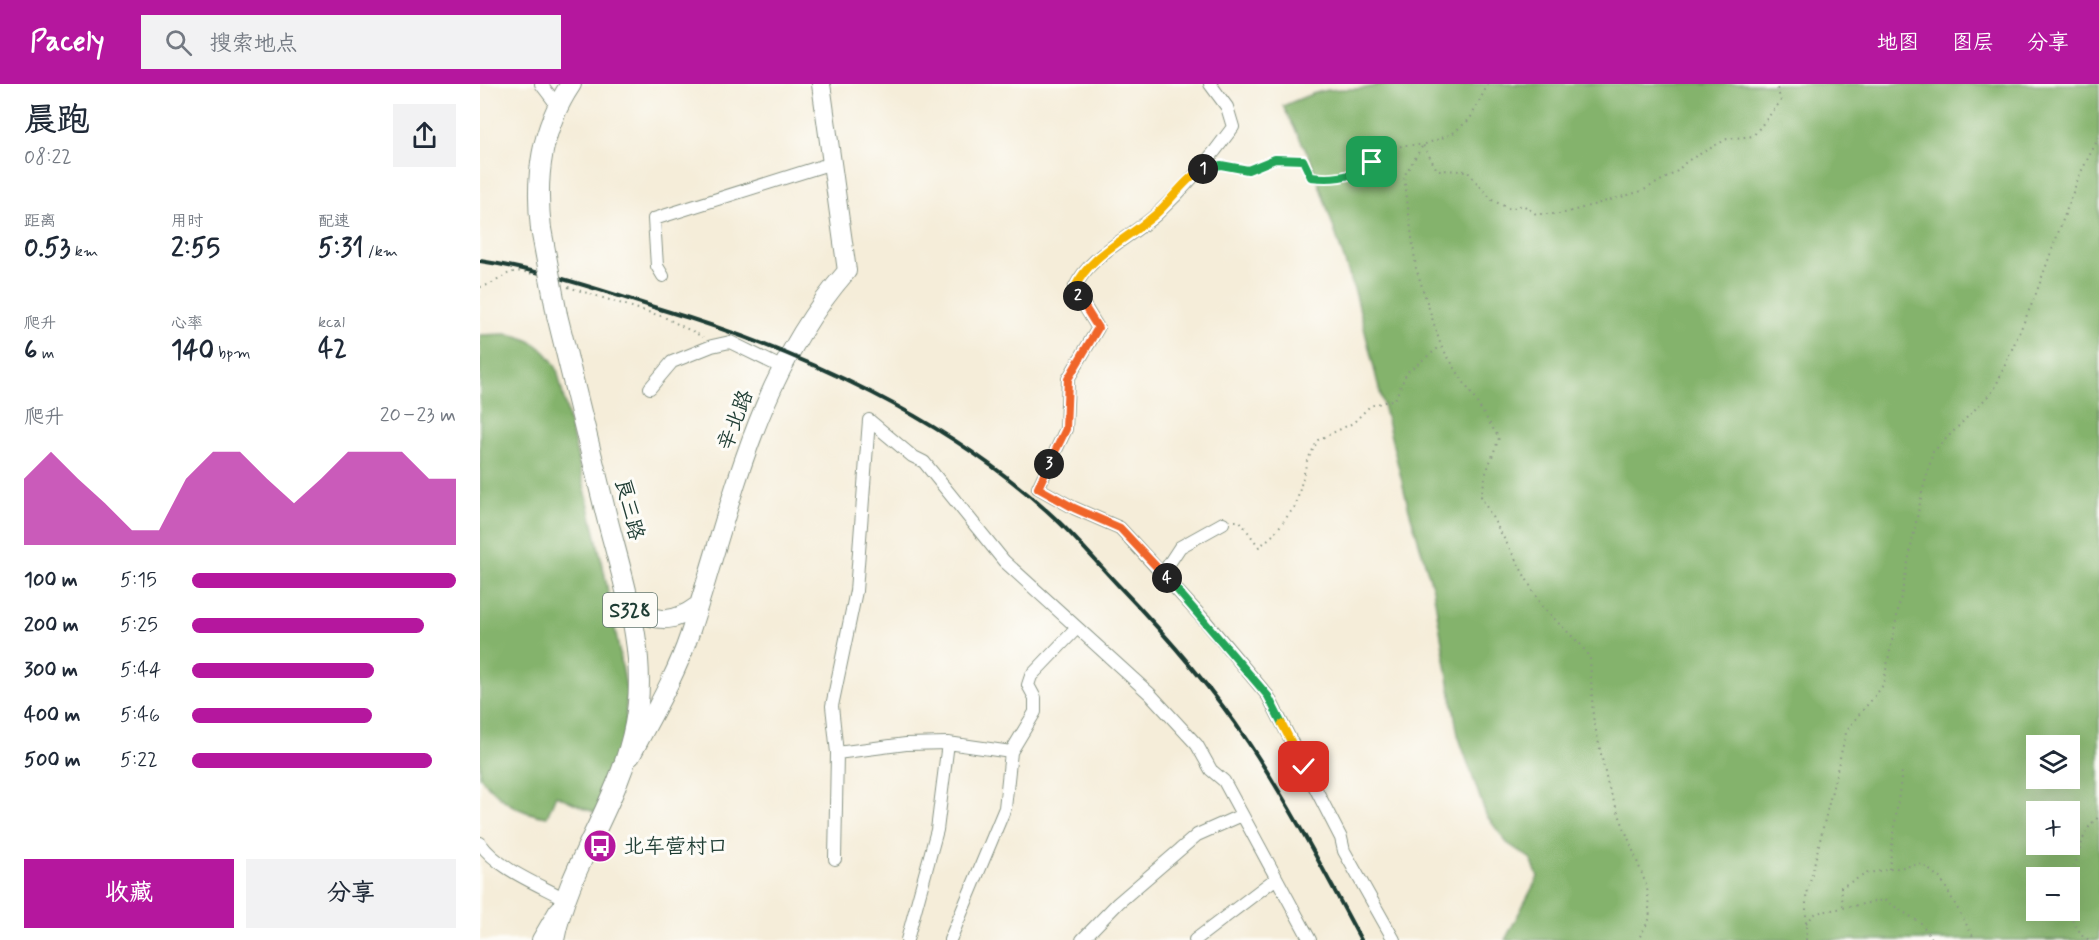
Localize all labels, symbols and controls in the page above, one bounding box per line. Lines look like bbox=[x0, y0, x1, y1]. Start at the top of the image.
search box bbox=[141, 15, 561, 69]
text: Pacely bbox=[30, 24, 105, 61]
icon: search bbox=[162, 26, 195, 59]
text: 地图 bbox=[1877, 29, 1919, 57]
text: 图层 bbox=[1952, 29, 1994, 57]
text: 分享 bbox=[2027, 29, 2069, 57]
text: 搜索地点 bbox=[210, 30, 298, 58]
text: 晨跑 bbox=[24, 99, 90, 143]
button: share bbox=[393, 104, 456, 167]
pin bbox=[1346, 136, 1397, 187]
text: 08:22 bbox=[24, 144, 72, 171]
icon: arrive bbox=[1355, 145, 1388, 178]
pin: 1 bbox=[1188, 154, 1218, 184]
text: 1 bbox=[1199, 158, 1207, 179]
text: 距离 bbox=[24, 211, 56, 232]
text: 用时 bbox=[171, 211, 203, 232]
text: 配速 bbox=[318, 211, 350, 232]
text: 0.53 bbox=[24, 232, 71, 266]
text: 2:55 bbox=[171, 232, 220, 266]
text: 5:31 bbox=[318, 232, 363, 266]
text: km bbox=[71, 241, 98, 262]
text: /km bbox=[363, 241, 398, 262]
pin: 2 bbox=[1063, 281, 1093, 311]
text: 2 bbox=[1074, 285, 1082, 306]
text: kcal bbox=[318, 312, 345, 333]
text: 爬升 bbox=[24, 313, 56, 334]
text: 心率 bbox=[171, 313, 203, 334]
text: 42 bbox=[318, 333, 347, 367]
text: 6 bbox=[24, 334, 37, 368]
text: 140 bbox=[171, 334, 214, 368]
text: m bbox=[37, 343, 54, 364]
text: bpm bbox=[214, 343, 251, 364]
street label: 辛北路 bbox=[712, 386, 760, 455]
text: 20–23 m bbox=[380, 402, 456, 429]
text: 爬升 bbox=[24, 404, 64, 431]
pin: 3 bbox=[1034, 449, 1064, 479]
text: 3 bbox=[1045, 453, 1053, 474]
street label: 良三路 bbox=[608, 475, 650, 543]
pin: 4 bbox=[1152, 563, 1182, 593]
text: 100 m bbox=[24, 567, 78, 594]
text: 5:15 bbox=[120, 567, 157, 594]
text: 4 bbox=[1162, 567, 1172, 588]
road number: S328 bbox=[603, 593, 657, 627]
text: 200 m bbox=[24, 612, 79, 639]
text: 5:25 bbox=[120, 612, 158, 639]
text: 300 m bbox=[24, 657, 78, 684]
text: 5:44 bbox=[120, 657, 161, 684]
text: 400 m bbox=[24, 702, 80, 729]
text: 5:46 bbox=[120, 702, 160, 729]
map controls bbox=[2026, 735, 2080, 921]
button: layers bbox=[2026, 735, 2080, 789]
pin bbox=[1278, 741, 1329, 792]
text: 500 m bbox=[24, 747, 81, 774]
text: 5:22 bbox=[120, 747, 158, 774]
icon: check bbox=[1287, 750, 1320, 783]
button: + bbox=[2026, 801, 2080, 855]
bus stop icon: 北车营村口 bbox=[582, 828, 618, 864]
place label: 北车营村口 bbox=[623, 833, 728, 861]
button: 收藏 bbox=[24, 859, 234, 928]
button: 分享 bbox=[246, 859, 456, 928]
button: − bbox=[2026, 867, 2080, 921]

